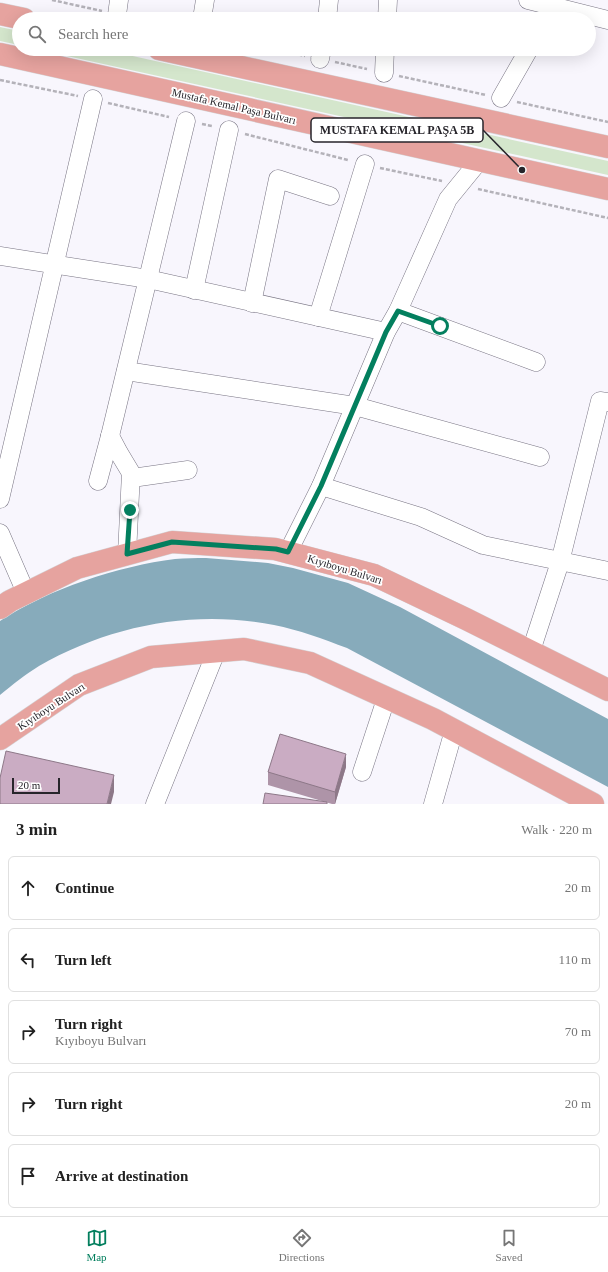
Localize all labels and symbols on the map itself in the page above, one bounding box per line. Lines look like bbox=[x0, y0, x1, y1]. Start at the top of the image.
street label: Mustafa Kemal Paşa Bulvarı bbox=[171, 86, 297, 126]
callout: MUSTAFA KEMAL PAŞA 5B bbox=[311, 118, 483, 142]
text: MUSTAFA KEMAL PAŞA 5B bbox=[320, 123, 474, 137]
route start bbox=[431, 317, 449, 335]
route end bbox=[121, 501, 139, 519]
street label: Kıyıboyu Bulvarı bbox=[306, 552, 384, 586]
street label: Kıyıboyu Bulvarı bbox=[15, 680, 87, 732]
scale bar bbox=[12, 776, 60, 795]

